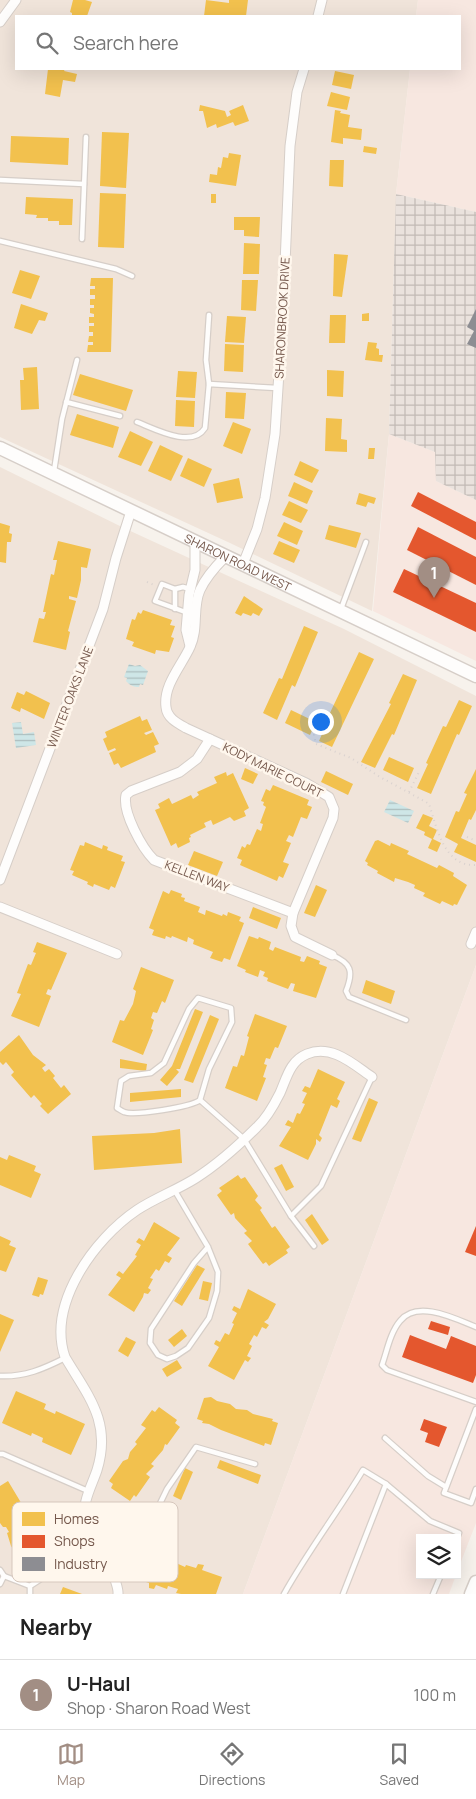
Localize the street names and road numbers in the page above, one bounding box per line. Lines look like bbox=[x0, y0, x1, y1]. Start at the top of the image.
street label: SHARONBROOK DRIVE bbox=[270, 257, 294, 379]
street label: SHARON ROAD WEST bbox=[182, 529, 295, 595]
street label: WINTER OAKS LANE bbox=[43, 644, 97, 750]
street label: KODY MARIE COURT bbox=[220, 738, 327, 802]
street label: KELLEN WAY bbox=[162, 856, 232, 896]

